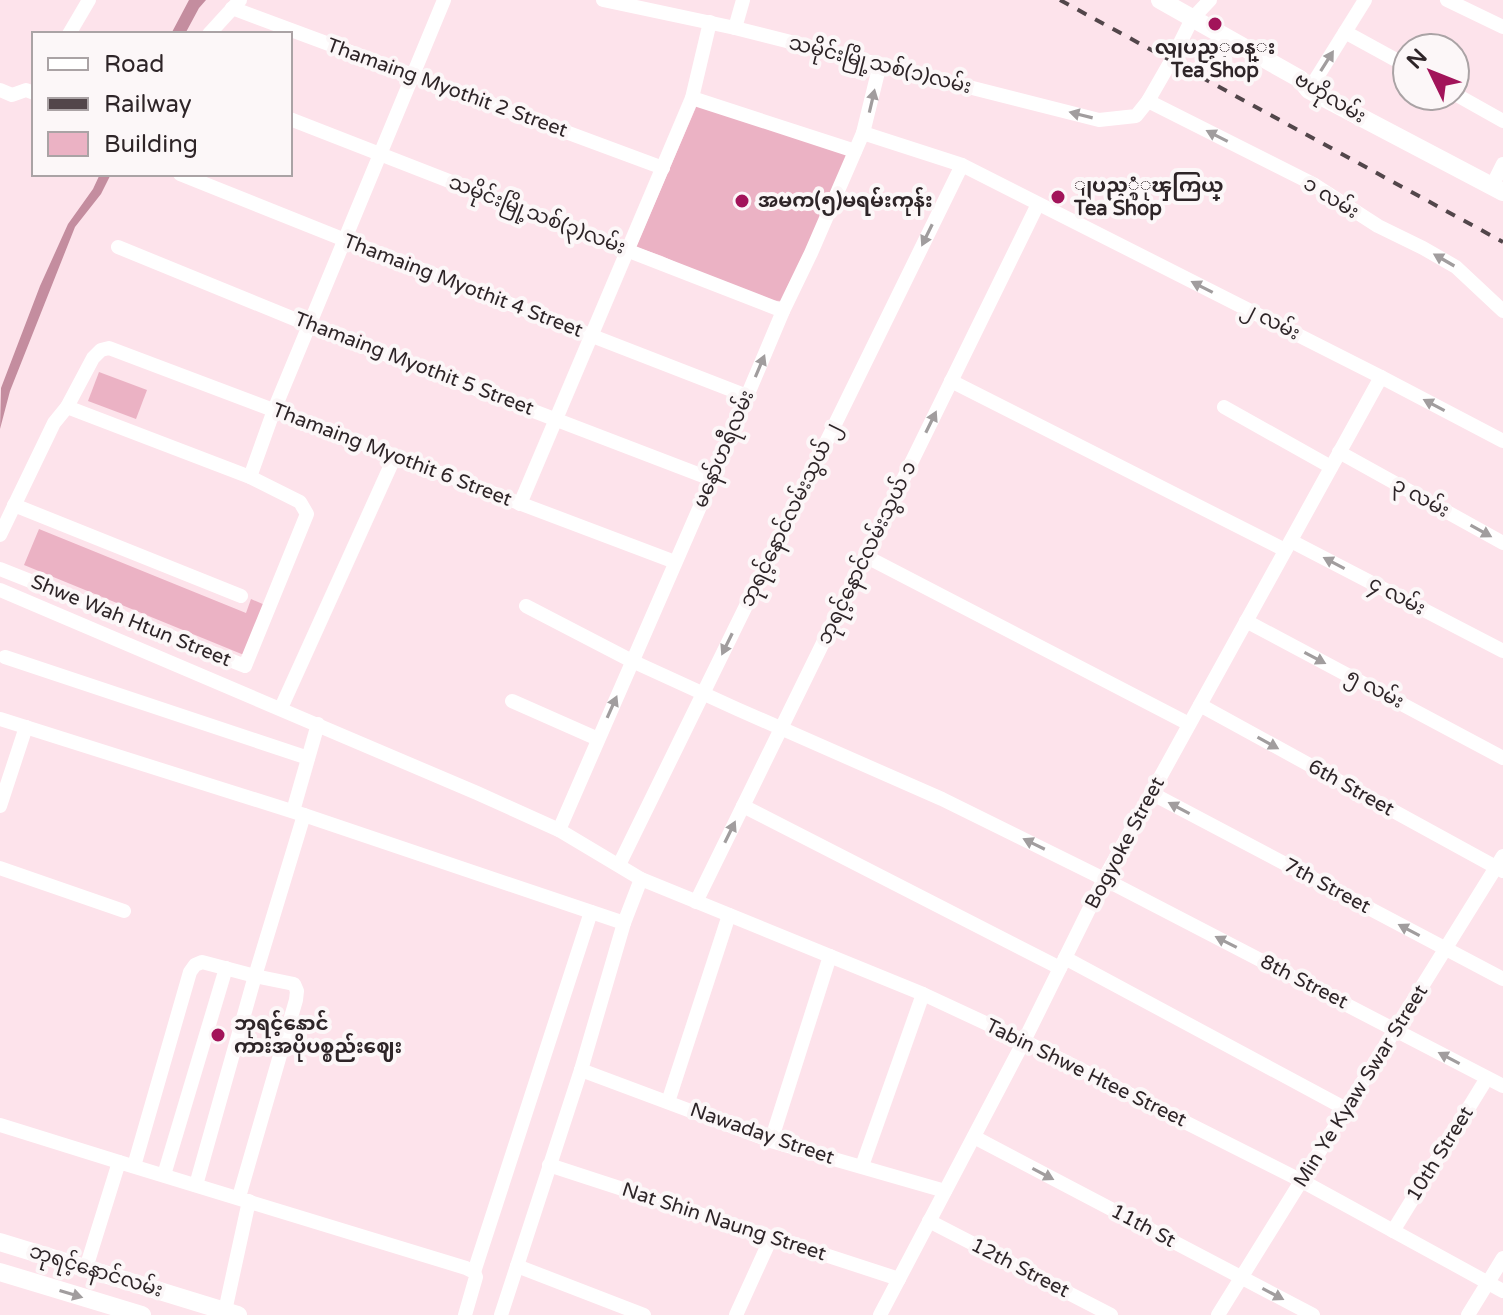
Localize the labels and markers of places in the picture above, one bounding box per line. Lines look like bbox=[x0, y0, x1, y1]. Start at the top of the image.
marker: လျပည့္ဝန္း Tea Shop bbox=[1206, 15, 1224, 33]
place label: လျပည့္ဝန္း Tea Shop bbox=[1155, 36, 1275, 83]
place label: ျပည့္စံုၾကြယ္ Tea Shop bbox=[1073, 172, 1223, 221]
place label: အမက(၅)မရမ်းကုန်း bbox=[758, 187, 933, 216]
marker: ျပည့္စံုၾကြယ္ Tea Shop bbox=[1049, 188, 1067, 206]
marker: အမက(၅)မရမ်းကုန်း bbox=[733, 192, 751, 210]
place label: ဘုရင့်နောင် ကားအပိုပစ္စည်းဈေး bbox=[234, 1010, 402, 1062]
marker: ဘုရင့်နောင် ကားအပိုပစ္စည်းဈေး bbox=[209, 1026, 227, 1044]

